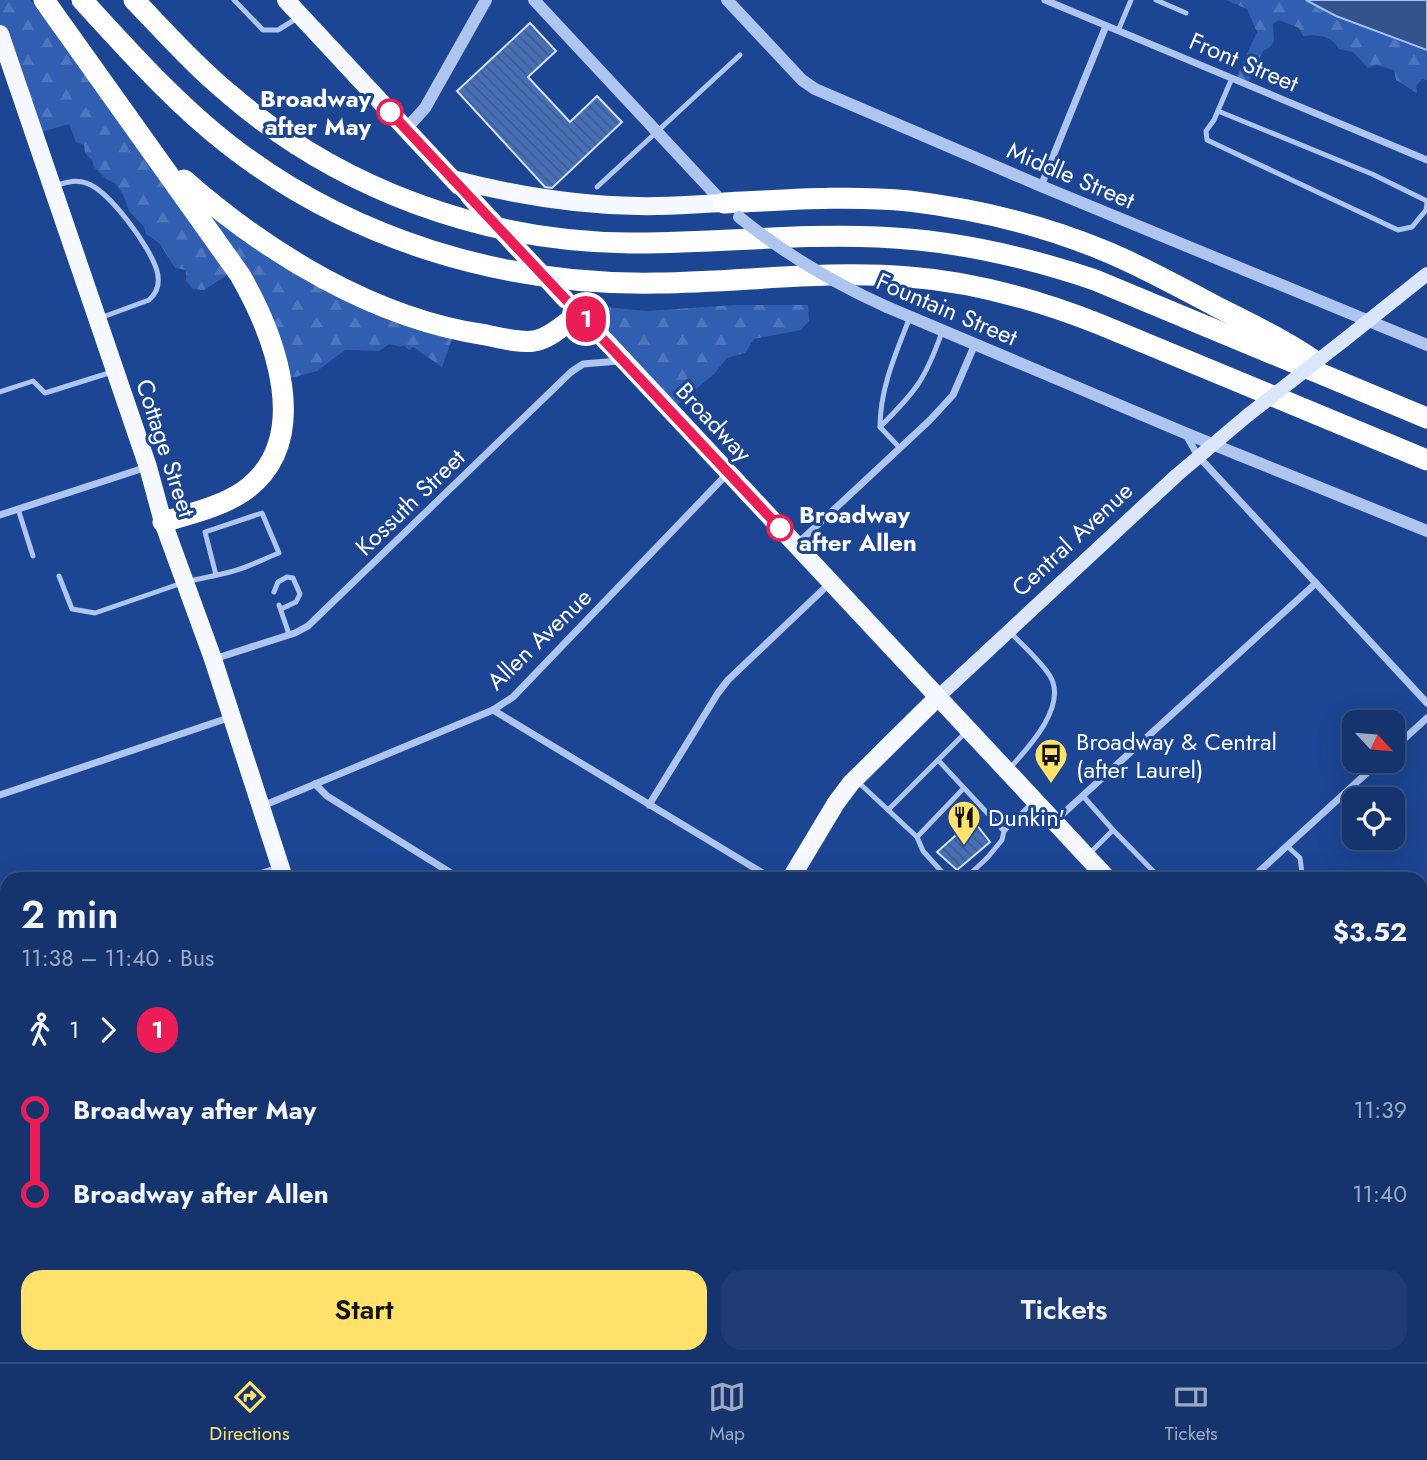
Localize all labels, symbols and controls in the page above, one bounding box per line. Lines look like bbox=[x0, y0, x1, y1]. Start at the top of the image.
street label: Front Street bbox=[1184, 23, 1304, 101]
place label: Broadway after May bbox=[260, 81, 371, 144]
marker: Broadway after May bbox=[377, 99, 403, 125]
street label: Middle Street bbox=[1002, 132, 1140, 218]
street label: Fountain Street bbox=[871, 264, 1023, 355]
line badge: 1 bbox=[563, 296, 609, 342]
text: 1 bbox=[580, 301, 592, 336]
street label: Broadway bbox=[668, 374, 760, 470]
street label: Cottage Street bbox=[127, 375, 205, 522]
street label: Kossuth Street bbox=[347, 440, 473, 563]
street label: Central Avenue bbox=[1004, 474, 1140, 604]
place label: Broadway after Allen bbox=[799, 497, 917, 560]
marker: Broadway after Allen bbox=[767, 515, 793, 541]
street label: Allen Avenue bbox=[479, 580, 599, 698]
north arrow bbox=[1342, 710, 1405, 774]
map controls bbox=[1342, 710, 1405, 850]
place label: Broadway & Central (after Laurel) bbox=[1076, 724, 1277, 787]
bus stop icon: Broadway & Central (after Laurel) bbox=[1032, 736, 1070, 785]
button: locate bbox=[1342, 787, 1405, 850]
restaurant icon: Dunkin' bbox=[945, 798, 983, 847]
place label: Dunkin' bbox=[988, 800, 1065, 835]
text: 2 min bbox=[21, 887, 119, 942]
text: $3.52 bbox=[1333, 913, 1407, 951]
text: 11:38 – 11:40 · Bus bbox=[21, 941, 214, 975]
icon: walk bbox=[21, 1011, 59, 1049]
icon: forward bbox=[89, 1011, 127, 1049]
text: 1 bbox=[151, 1012, 164, 1047]
text: 1 bbox=[69, 1013, 79, 1047]
text: Broadway after May bbox=[73, 1091, 316, 1129]
text: 11:39 bbox=[1354, 1093, 1407, 1127]
text: Broadway after Allen bbox=[73, 1175, 329, 1213]
text: 11:40 bbox=[1352, 1177, 1407, 1211]
button: Start bbox=[21, 1270, 707, 1350]
button: Tickets bbox=[721, 1270, 1407, 1350]
tab: Directions bbox=[209, 1378, 290, 1447]
tab: Map bbox=[708, 1378, 746, 1447]
tab: Tickets bbox=[1165, 1378, 1218, 1447]

